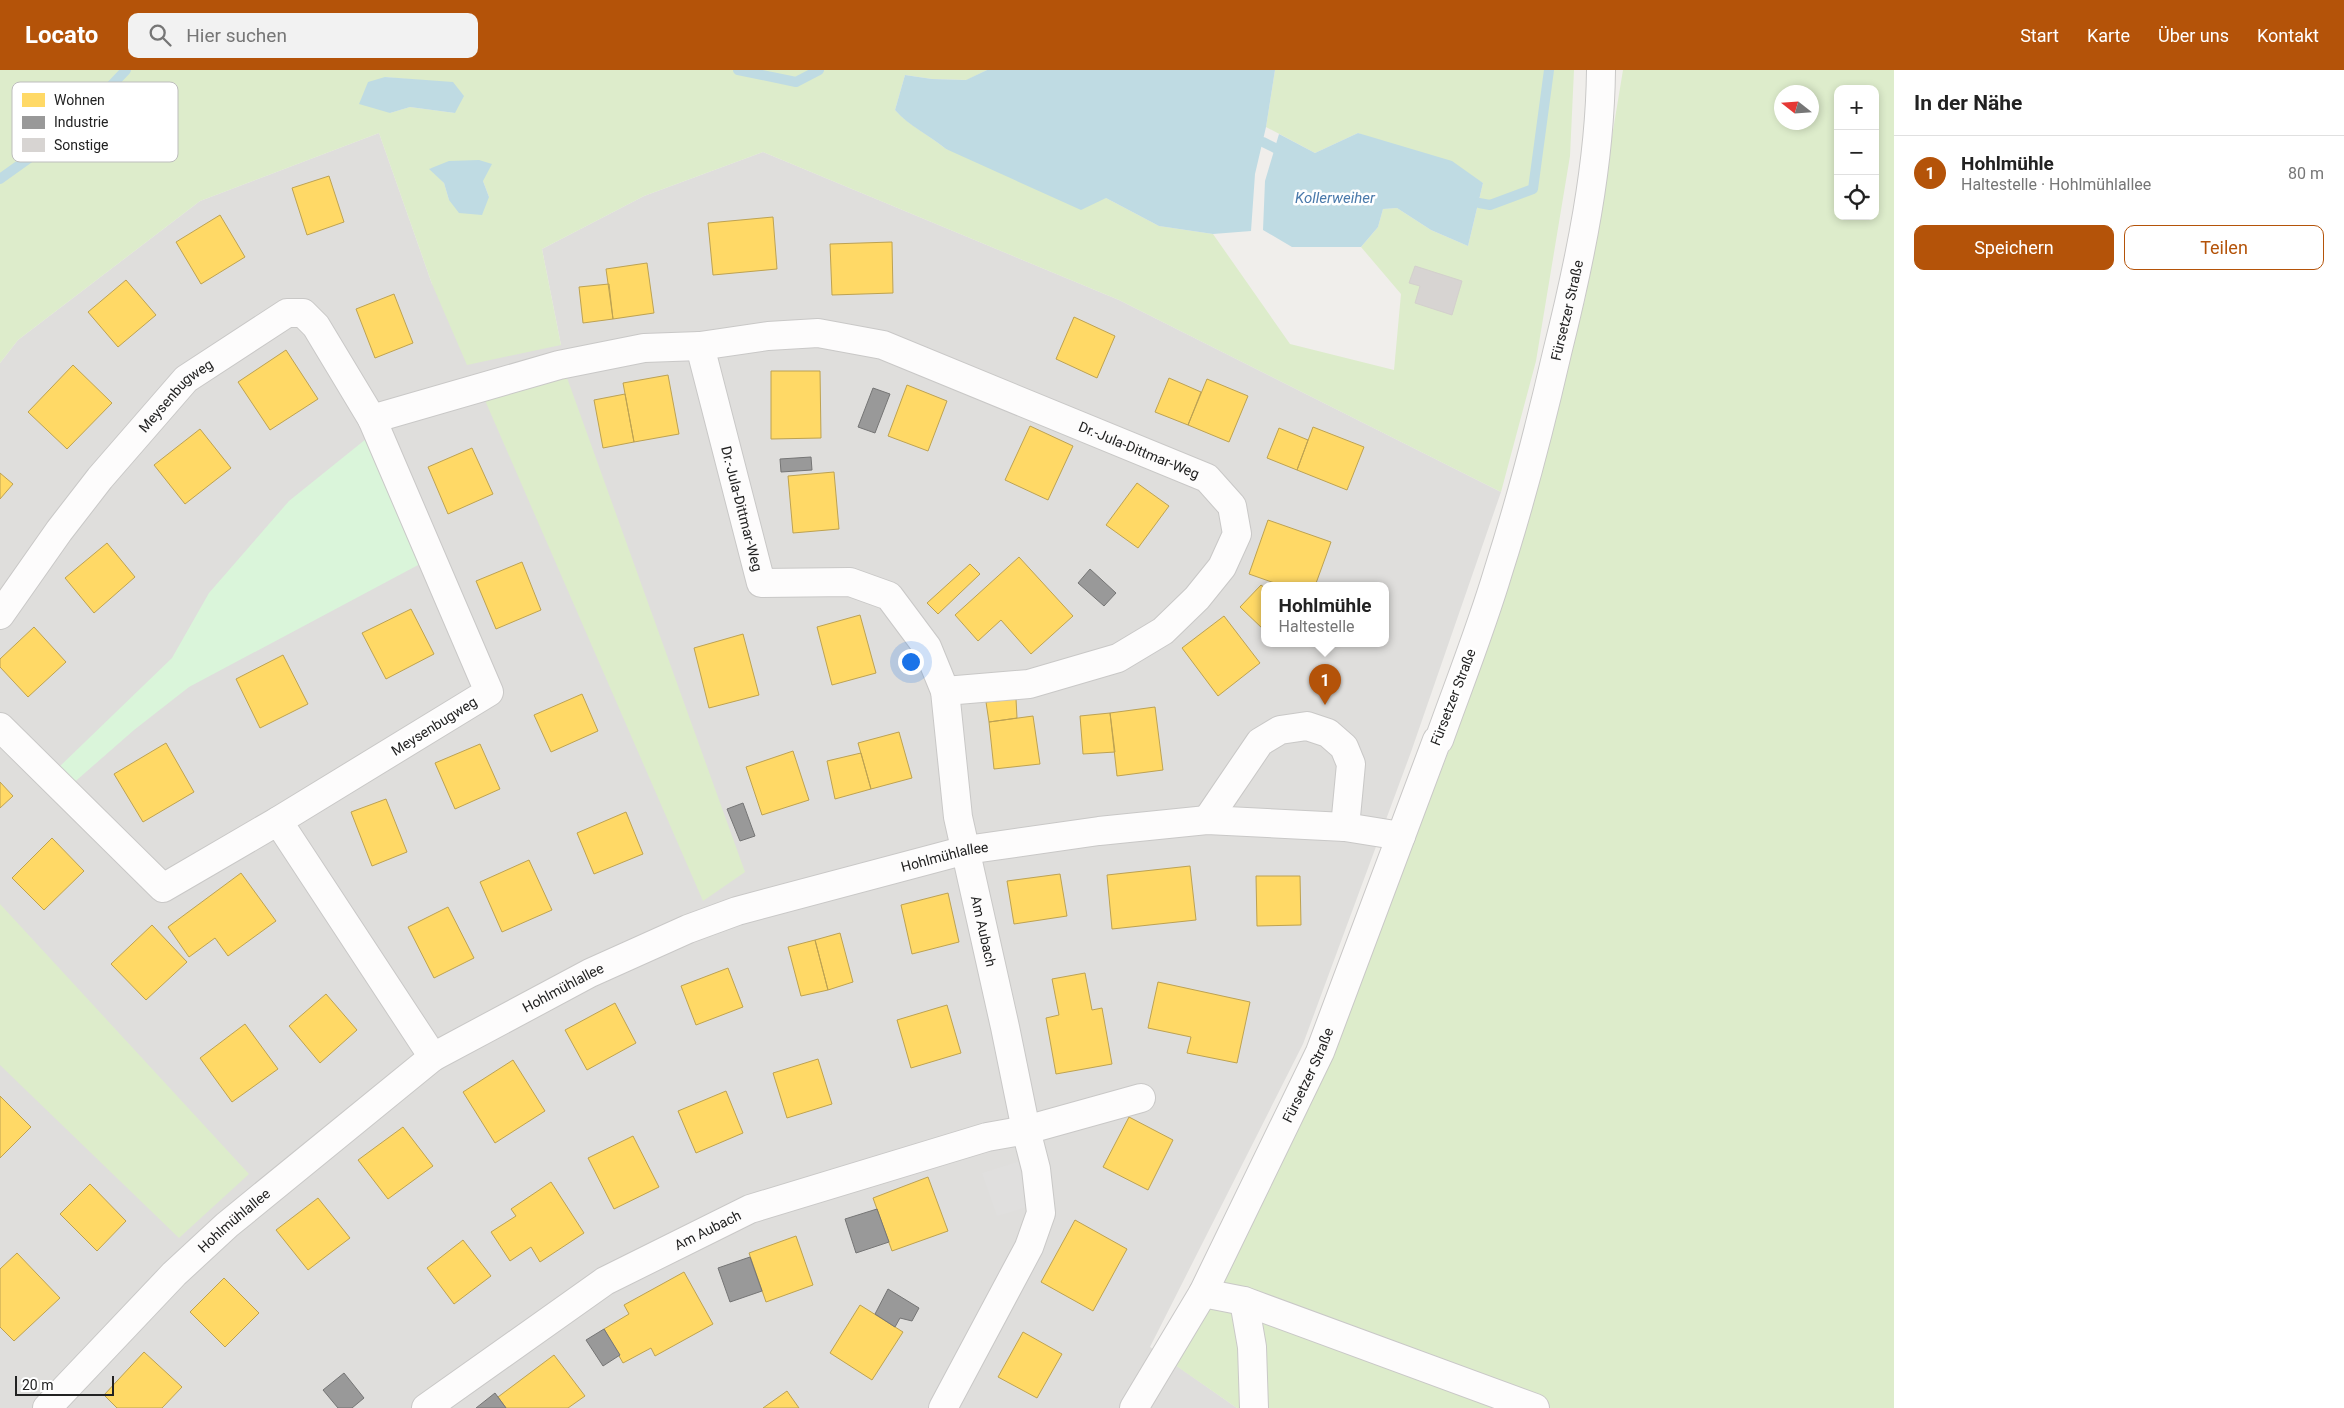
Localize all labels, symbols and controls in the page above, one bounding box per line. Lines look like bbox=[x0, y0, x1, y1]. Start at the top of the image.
search box bbox=[128, 13, 478, 58]
text: Locato bbox=[25, 21, 98, 49]
icon: search bbox=[146, 21, 174, 49]
text: Hier suchen bbox=[186, 24, 287, 47]
text: Start bbox=[2020, 25, 2059, 46]
text: Karte bbox=[2087, 25, 2130, 46]
text: Über uns bbox=[2158, 25, 2229, 46]
text: Kontakt bbox=[2257, 25, 2319, 46]
legend bbox=[12, 82, 178, 162]
north arrow bbox=[1774, 85, 1819, 130]
map controls bbox=[1834, 85, 1879, 220]
button: + bbox=[1834, 85, 1879, 130]
text: In der Nähe bbox=[1914, 91, 2022, 115]
text: Wohnen bbox=[54, 92, 105, 108]
text: Industrie bbox=[54, 114, 109, 130]
button: − bbox=[1834, 130, 1879, 175]
text: Sonstige bbox=[54, 137, 109, 153]
text: Hohlmühle bbox=[1961, 152, 2054, 175]
text: 1 bbox=[1925, 164, 1935, 183]
text: 80 m bbox=[2288, 164, 2324, 183]
button: locate bbox=[1834, 175, 1879, 220]
text: Haltestelle · Hohlmühlallee bbox=[1961, 175, 2151, 194]
water label: Kollerweiher bbox=[1295, 189, 1376, 207]
button: Speichern bbox=[1914, 225, 2114, 270]
button: Teilen bbox=[2124, 225, 2324, 270]
street label: Fürsetzer Straße bbox=[1548, 259, 1586, 362]
street label: Meysenbugweg bbox=[136, 356, 216, 435]
street label: Dr.-Jula-Dittmar-Weg bbox=[1076, 418, 1202, 482]
street label: Dr.-Jula-Dittmar-Weg bbox=[718, 444, 766, 573]
popup bbox=[1261, 582, 1389, 647]
text: Hohlmühle bbox=[1279, 594, 1371, 617]
text: Haltestelle bbox=[1279, 617, 1355, 636]
street label: Fürsetzer Straße bbox=[1427, 646, 1479, 748]
your location bbox=[898, 649, 924, 675]
pin: 1 bbox=[1309, 664, 1341, 705]
street label: Meysenbugweg bbox=[388, 693, 480, 759]
street label: Hohlmühlallee bbox=[899, 839, 989, 875]
street label: Am Aubach bbox=[968, 894, 999, 968]
street label: Hohlmühlallee bbox=[520, 960, 606, 1016]
street label: Fürsetzer Straße bbox=[1279, 1026, 1336, 1125]
street label: Hohlmühlallee bbox=[195, 1185, 273, 1256]
street label: Am Aubach bbox=[672, 1207, 743, 1253]
scale bar bbox=[15, 1373, 114, 1396]
text: 20 m bbox=[22, 1377, 54, 1393]

